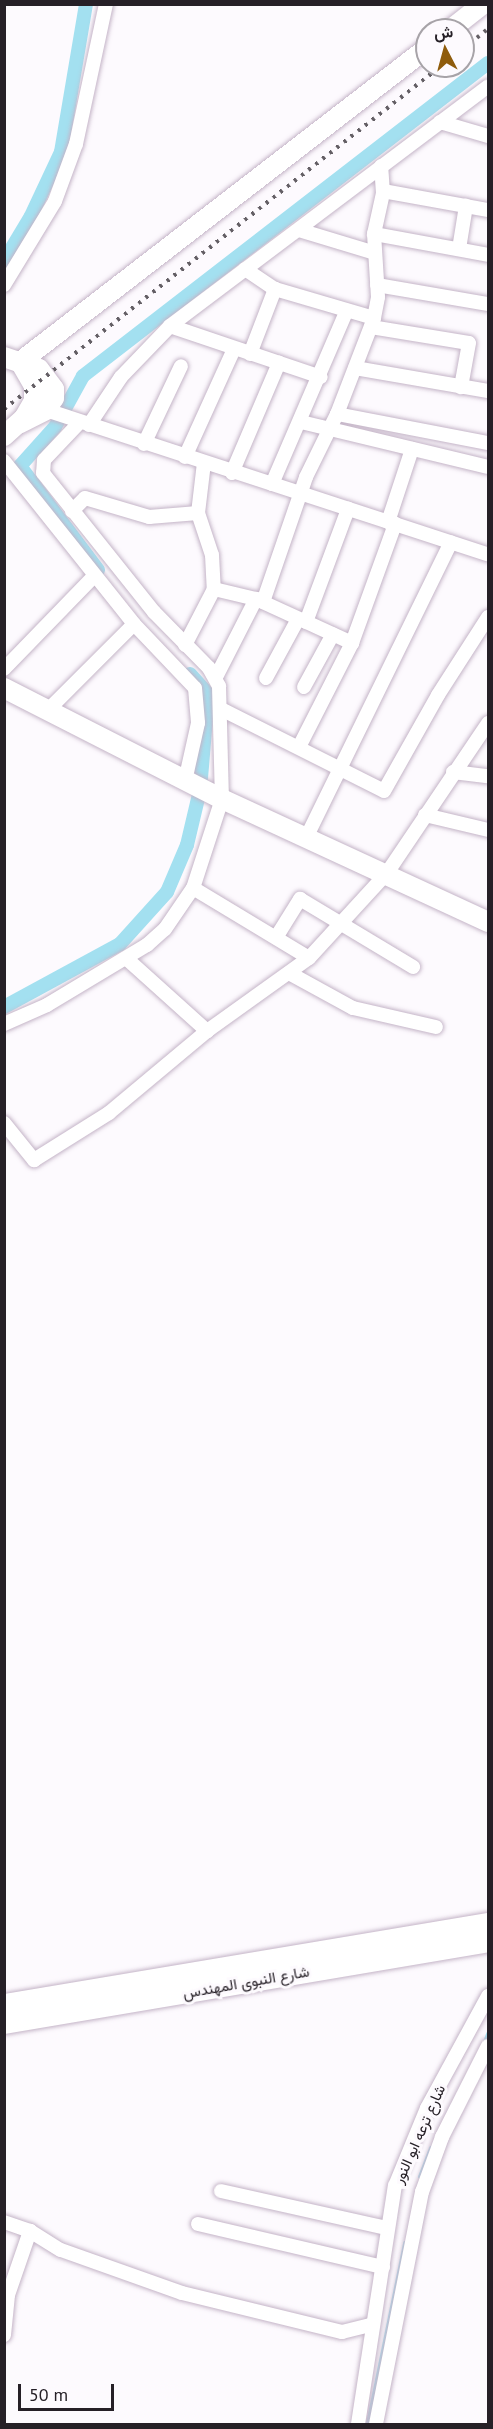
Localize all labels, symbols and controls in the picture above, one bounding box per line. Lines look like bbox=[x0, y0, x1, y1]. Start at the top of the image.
north arrow bbox=[415, 18, 475, 78]
text: ش bbox=[433, 21, 454, 43]
street label: شارع النبوى المهندس bbox=[181, 1962, 311, 2002]
street label: شارع ترعه ابو النور bbox=[389, 2082, 449, 2186]
scale bar bbox=[21, 2372, 117, 2410]
text: 50 m bbox=[29, 2383, 68, 2406]

